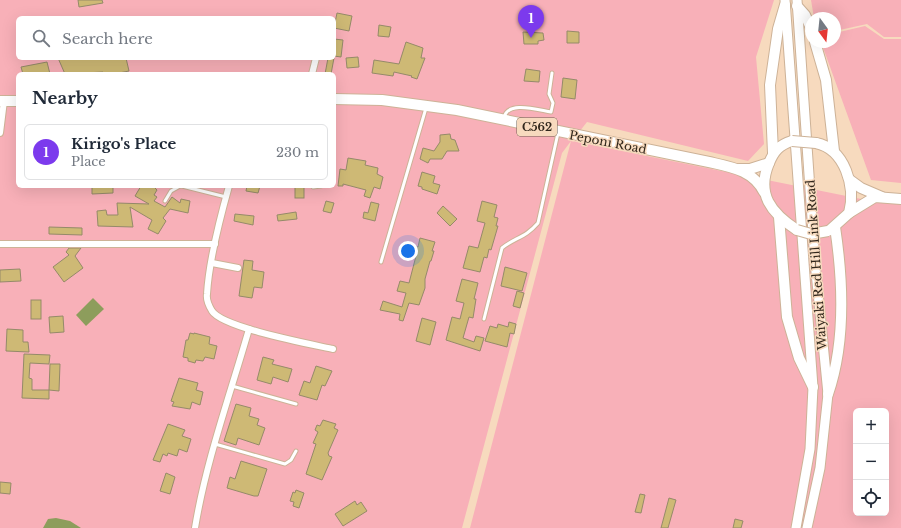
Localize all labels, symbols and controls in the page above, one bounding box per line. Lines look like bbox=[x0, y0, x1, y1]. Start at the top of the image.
pin: 1 bbox=[518, 5, 544, 38]
north arrow bbox=[805, 12, 841, 48]
search box bbox=[16, 16, 336, 60]
icon: search bbox=[30, 27, 52, 49]
text: Search here bbox=[62, 29, 153, 48]
text: Nearby bbox=[32, 88, 98, 109]
road number: C562 bbox=[517, 118, 557, 136]
street label: Peponi Road bbox=[568, 127, 648, 157]
text: Kirigo's Place bbox=[71, 134, 176, 153]
text: 1 bbox=[43, 144, 49, 161]
text: 230 m bbox=[276, 144, 319, 161]
text: Place bbox=[71, 153, 106, 170]
street label: Waiyaki Red Hill Link Road bbox=[803, 179, 830, 352]
your location bbox=[398, 241, 418, 261]
map controls bbox=[853, 408, 889, 516]
button: + bbox=[853, 408, 889, 444]
button: − bbox=[853, 444, 889, 480]
button: locate bbox=[853, 480, 889, 516]

